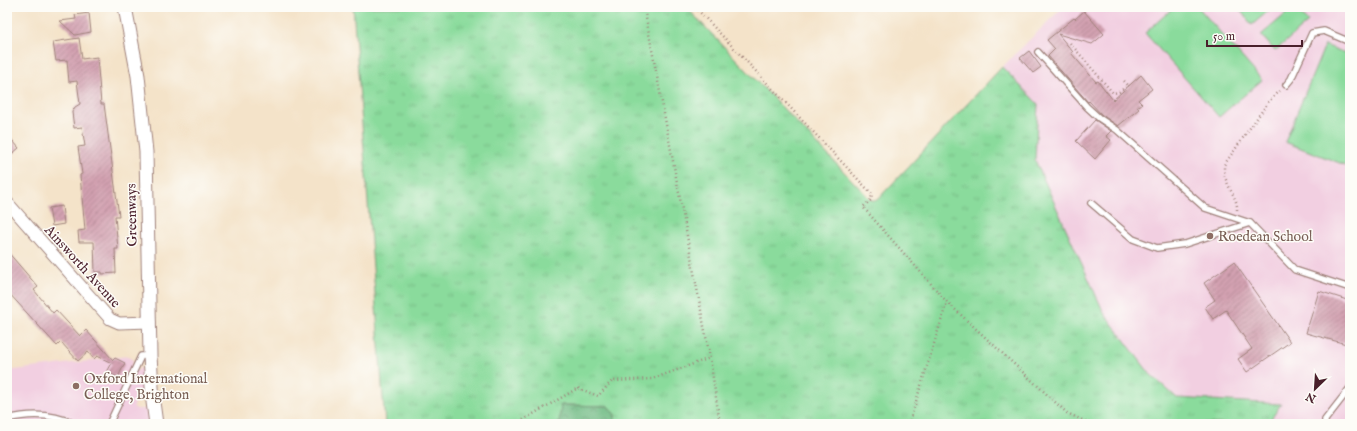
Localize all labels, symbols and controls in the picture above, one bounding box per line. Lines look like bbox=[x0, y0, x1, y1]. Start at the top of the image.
scale bar bbox=[1207, 22, 1302, 48]
text: 50 m bbox=[1213, 29, 1235, 44]
street label: Greenways bbox=[122, 183, 142, 247]
street label: Ainsworth Avenue bbox=[40, 221, 125, 312]
place label: Roedean School bbox=[1218, 228, 1313, 246]
marker: Roedean School bbox=[1205, 231, 1215, 241]
north arrow bbox=[1295, 369, 1335, 409]
place label: Oxford International College, Brighton bbox=[84, 370, 207, 404]
marker: Oxford International College, Brighton bbox=[71, 381, 81, 391]
text: N bbox=[1303, 389, 1319, 406]

